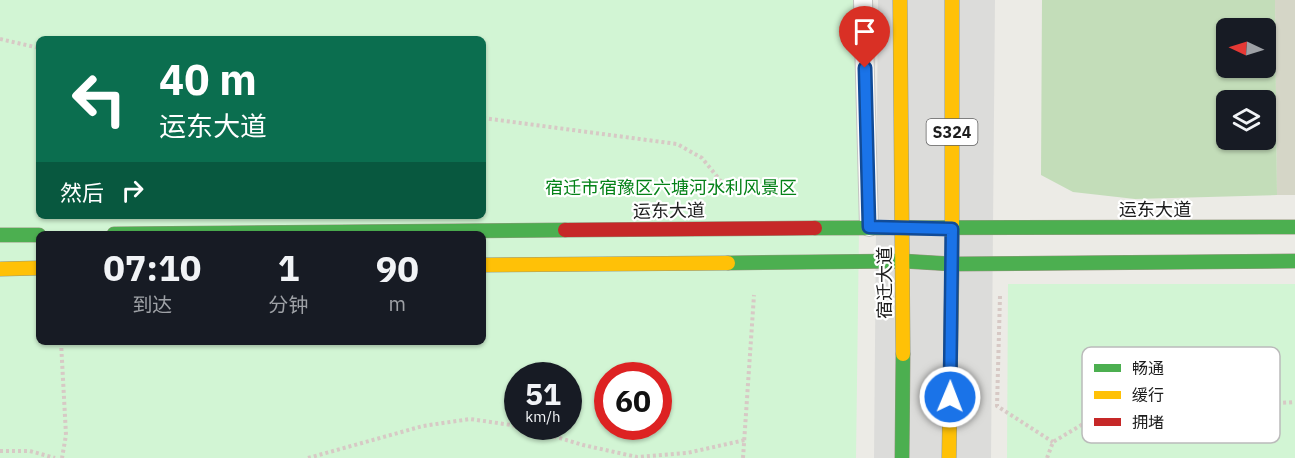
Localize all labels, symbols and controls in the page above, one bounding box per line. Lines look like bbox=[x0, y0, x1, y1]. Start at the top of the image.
pin bbox=[839, 6, 890, 68]
icon: arrive bbox=[848, 15, 881, 48]
north arrow bbox=[1216, 18, 1276, 78]
map controls bbox=[1216, 18, 1276, 150]
text: 40 m bbox=[159, 52, 257, 107]
icon: left bbox=[60, 60, 138, 138]
button: layers bbox=[1216, 90, 1276, 150]
text: 运东大道 bbox=[159, 108, 267, 143]
road number: S324 bbox=[926, 119, 978, 145]
icon: right bbox=[116, 174, 149, 207]
park label: 宿迁市宿豫区六塘河水利风景区 bbox=[545, 176, 797, 199]
text: 然后 bbox=[60, 178, 104, 207]
street label: 运东大道 bbox=[633, 198, 705, 223]
street label: 运东大道 bbox=[1119, 198, 1191, 221]
text: 07:10 bbox=[103, 244, 201, 291]
text: 1 bbox=[278, 244, 299, 291]
text: 90 bbox=[376, 245, 419, 292]
street label: 宿迁大道 bbox=[873, 247, 896, 319]
text: m bbox=[389, 290, 406, 317]
text: 到达 bbox=[132, 291, 172, 318]
text: 分钟 bbox=[269, 291, 309, 318]
legend bbox=[1082, 347, 1280, 443]
text: 畅通 bbox=[1132, 358, 1164, 378]
speed limit sign: 60 bbox=[594, 362, 672, 440]
position arrow bbox=[918, 365, 982, 429]
text: 51 bbox=[525, 374, 561, 413]
text: 缓行 bbox=[1132, 385, 1164, 405]
text: km/h bbox=[525, 407, 561, 426]
text: 拥堵 bbox=[1132, 412, 1164, 432]

